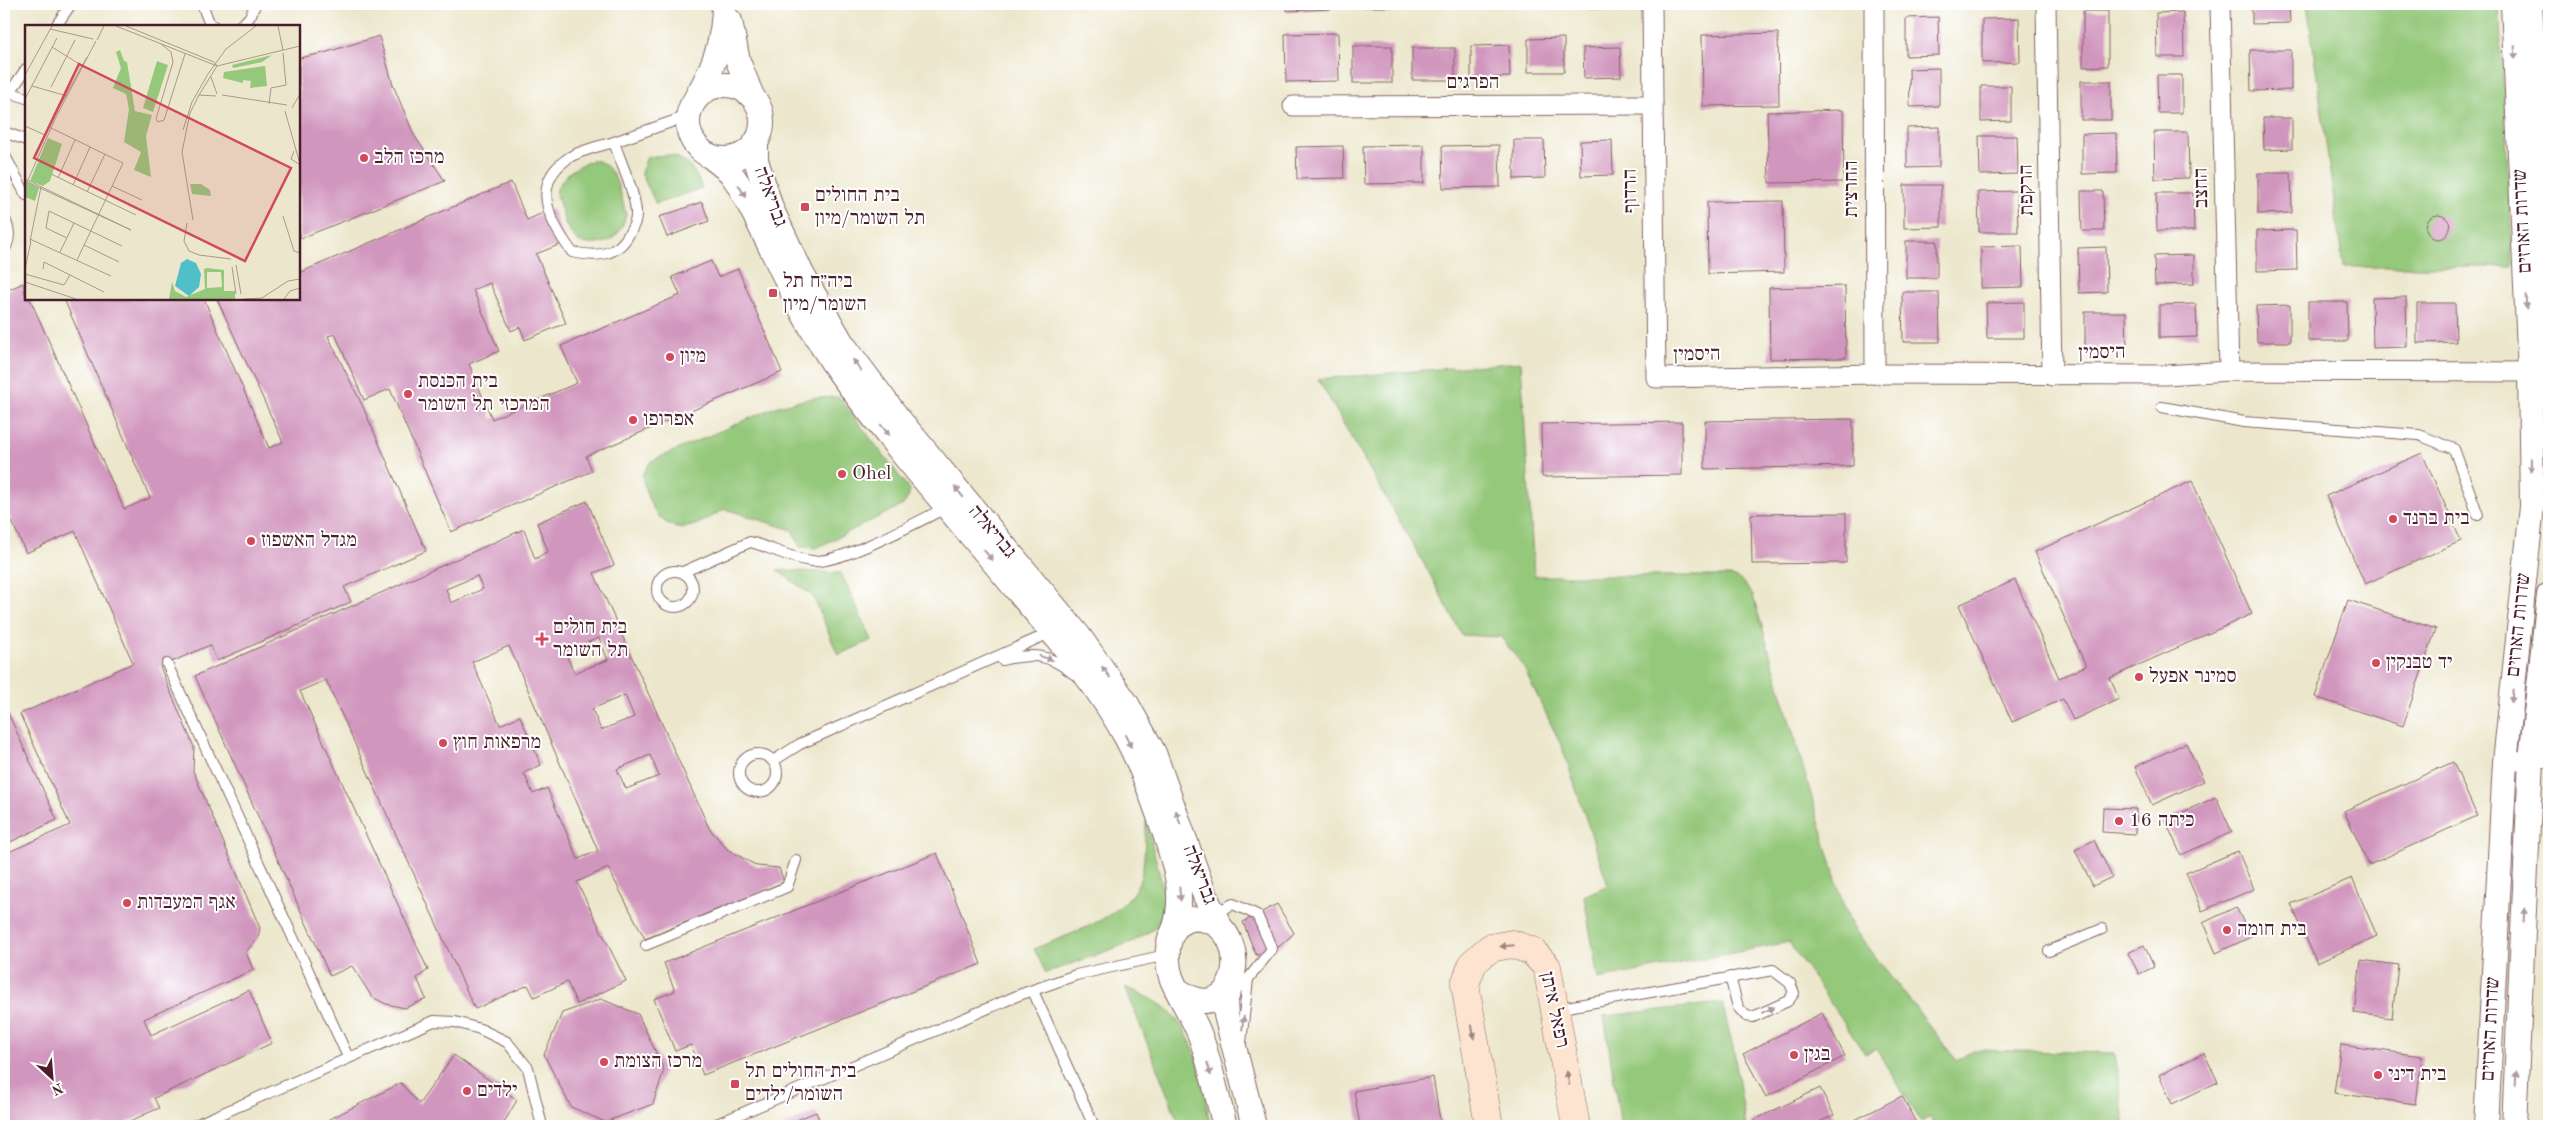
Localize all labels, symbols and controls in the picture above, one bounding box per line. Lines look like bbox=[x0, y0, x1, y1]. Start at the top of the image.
inset map bbox=[25, 25, 300, 300]
one-way arrow bbox=[2511, 45, 2519, 61]
street label: הפרגים bbox=[1447, 73, 1499, 93]
place label: מרכז הלב bbox=[374, 146, 444, 168]
marker: מרכז הלב bbox=[358, 152, 370, 164]
street label: החרצית bbox=[1842, 160, 1862, 218]
street label: גבריאלה bbox=[750, 164, 792, 230]
street label: הרקפת bbox=[2017, 164, 2037, 216]
street label: החצב bbox=[2192, 167, 2212, 209]
street label: שדרות הארזים bbox=[2510, 168, 2536, 274]
street label: הרדוף bbox=[1621, 169, 1641, 213]
one-way arrow bbox=[738, 184, 747, 197]
place label: בית החולים תל השומר/מיון bbox=[815, 184, 925, 229]
marker: בית החולים תל השומר/מיון bbox=[799, 201, 811, 213]
place label: ביה״ח תל השומר/מיון bbox=[783, 270, 867, 315]
marker: ביה״ח תל השומר/מיון bbox=[767, 287, 779, 299]
one-way arrow bbox=[2523, 294, 2531, 310]
street label: היסמין bbox=[2078, 343, 2126, 363]
street label: היסמין bbox=[1673, 345, 1721, 365]
place label: מיון bbox=[680, 347, 706, 367]
marker: מיון bbox=[664, 351, 676, 363]
one-way arrow bbox=[852, 359, 863, 372]
place label: בית הכנסת המרכזי תל השומר bbox=[418, 372, 550, 415]
marker: בית הכנסת המרכזי תל השומר bbox=[402, 388, 414, 400]
place label: אפרופו bbox=[643, 410, 694, 430]
marker: אפרופו bbox=[627, 414, 639, 426]
one-way arrow bbox=[879, 424, 890, 437]
one-way arrow bbox=[2527, 457, 2535, 473]
place label: Ohel bbox=[852, 464, 891, 484]
marker: Ohel bbox=[836, 468, 848, 480]
one-way arrow bbox=[954, 486, 965, 498]
street label: גבריאלה bbox=[964, 500, 1021, 562]
place label: בית ברנד bbox=[2403, 509, 2470, 529]
marker: בית ברנד bbox=[2387, 513, 2399, 525]
place label: מגדל האשפוז bbox=[261, 529, 357, 551]
marker: מגדל האשפוז bbox=[245, 535, 257, 547]
one-way arrow bbox=[983, 549, 994, 562]
street label: שדרות הארזים bbox=[2504, 572, 2534, 678]
place label: בית חולים תל השומר bbox=[553, 616, 628, 661]
marker: בית חולים תל השומר bbox=[535, 632, 549, 646]
place label: יד טבנקין bbox=[2386, 653, 2452, 673]
one-way arrow bbox=[1039, 655, 1054, 663]
marker: יד טבנקין bbox=[2370, 657, 2382, 669]
one-way arrow bbox=[1101, 665, 1111, 679]
place label: סמינר אפעל bbox=[2149, 665, 2237, 687]
marker: סמינר אפעל bbox=[2133, 671, 2145, 683]
one-way arrow bbox=[2508, 688, 2516, 704]
place label: מרפאות חוץ bbox=[453, 733, 541, 753]
one-way arrow bbox=[1124, 734, 1132, 748]
marker: מרפאות חוץ bbox=[437, 737, 449, 749]
one-way arrow bbox=[1174, 809, 1182, 824]
place label: כיתה 16 bbox=[2129, 811, 2195, 831]
marker: כיתה 16 bbox=[2113, 815, 2125, 827]
street label: גבריאלה bbox=[1178, 842, 1221, 908]
one-way arrow bbox=[1176, 887, 1184, 903]
place label: אגף המעבדות bbox=[137, 893, 236, 913]
marker: אגף המעבדות bbox=[121, 897, 133, 909]
one-way arrow bbox=[2520, 907, 2528, 923]
place label: בית חומה bbox=[2237, 920, 2307, 940]
marker: בית חומה bbox=[2221, 924, 2233, 936]
one-way arrow bbox=[1498, 942, 1514, 950]
street label: רפאל איתן bbox=[1536, 970, 1574, 1050]
street label: שדרות הארזים bbox=[2478, 976, 2504, 1082]
one-way arrow bbox=[1761, 1006, 1775, 1014]
one-way arrow bbox=[1239, 1015, 1247, 1031]
one-way arrow bbox=[1469, 1024, 1477, 1040]
place label: בגין bbox=[1804, 1045, 1830, 1065]
marker: בגין bbox=[1788, 1049, 1800, 1061]
north arrow bbox=[28, 1052, 78, 1102]
place label: מרכז הצומת bbox=[614, 1052, 702, 1072]
marker: מרכז הצומת bbox=[598, 1056, 610, 1068]
place label: בית החולים תל השומר/ילדים bbox=[745, 1060, 856, 1105]
one-way arrow bbox=[1206, 1062, 1214, 1077]
place label: בית דיני bbox=[2388, 1065, 2446, 1085]
marker: בית דיני bbox=[2372, 1069, 2384, 1081]
one-way arrow bbox=[2513, 1069, 2521, 1085]
one-way arrow bbox=[1564, 1070, 1572, 1086]
marker: בית החולים תל השומר/ילדים bbox=[729, 1078, 741, 1090]
place label: ילדים bbox=[477, 1079, 517, 1101]
text: N bbox=[49, 1080, 65, 1098]
marker: ילדים bbox=[461, 1085, 473, 1097]

